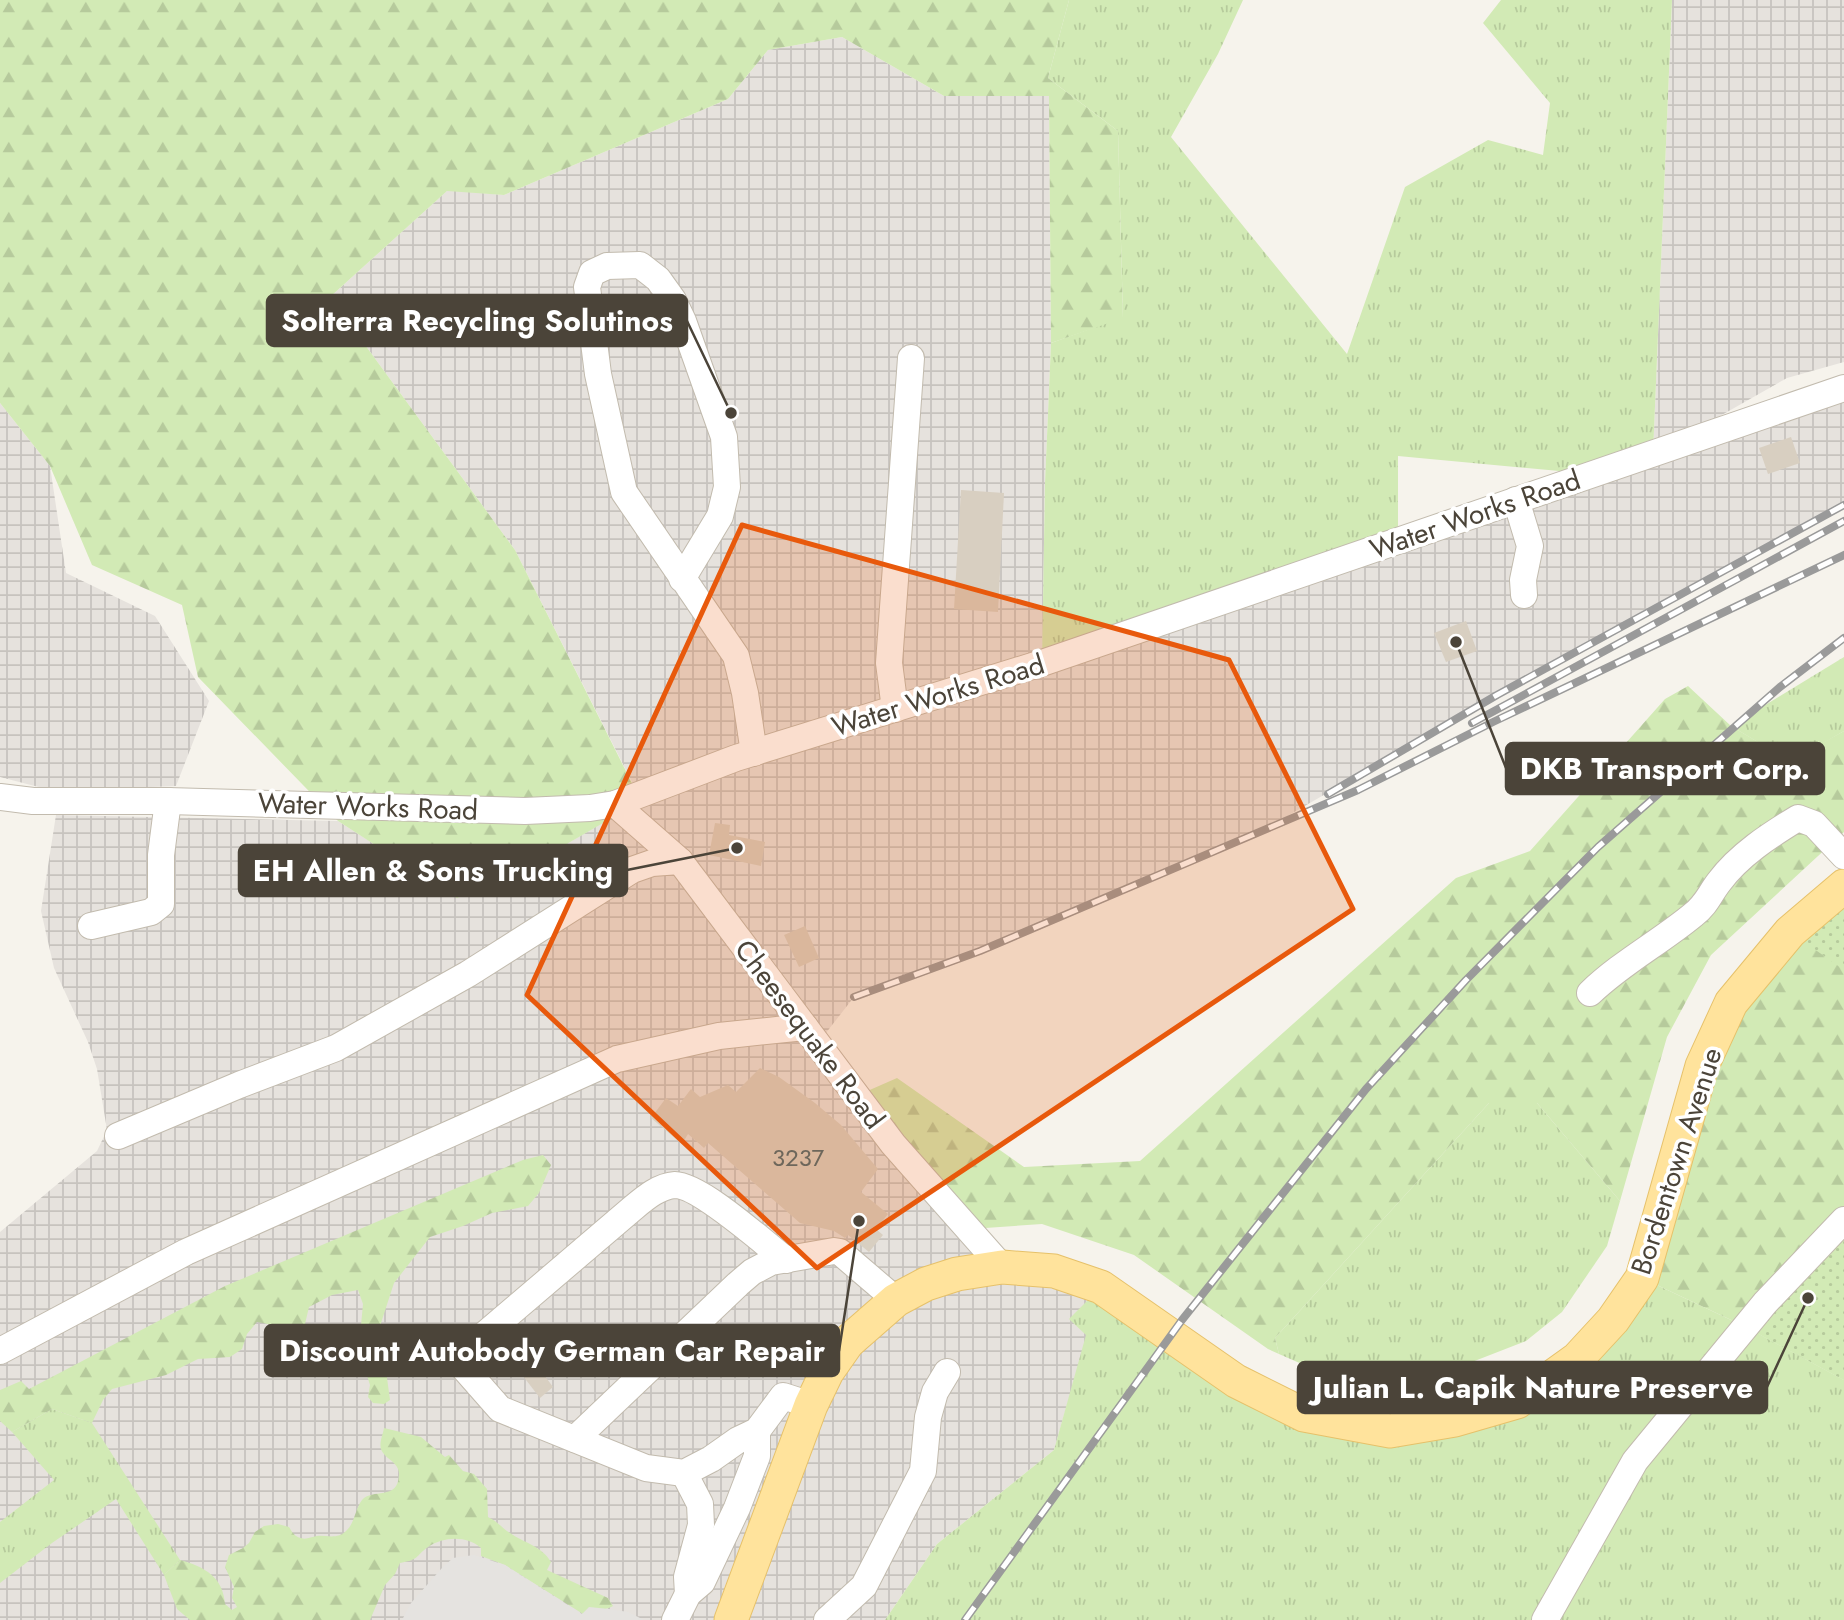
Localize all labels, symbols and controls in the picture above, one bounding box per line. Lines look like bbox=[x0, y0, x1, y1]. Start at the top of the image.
callout: Solterra Recycling Solutinos bbox=[267, 295, 687, 346]
text: Solterra Recycling Solutinos bbox=[281, 299, 673, 342]
street label: Water Works Road bbox=[1364, 459, 1586, 570]
street label: Water Works Road bbox=[827, 644, 1049, 747]
callout: DKB Transport Corp. bbox=[1506, 743, 1824, 794]
text: DKB Transport Corp. bbox=[1520, 747, 1810, 790]
street label: Water Works Road bbox=[257, 782, 479, 831]
callout: EH Allen & Sons Trucking bbox=[239, 845, 627, 896]
text: EH Allen & Sons Trucking bbox=[253, 849, 613, 892]
street label: Cheesequake Road bbox=[725, 931, 894, 1138]
street label: Bordentown Avenue bbox=[1620, 1042, 1733, 1280]
house number: 3237 bbox=[772, 1140, 824, 1175]
callout: Discount Autobody German Car Repair bbox=[265, 1325, 839, 1376]
text: Discount Autobody German Car Repair bbox=[279, 1329, 826, 1372]
callout: Julian L. Capik Nature Preserve bbox=[1298, 1362, 1767, 1413]
text: Julian L. Capik Nature Preserve bbox=[1308, 1366, 1753, 1409]

